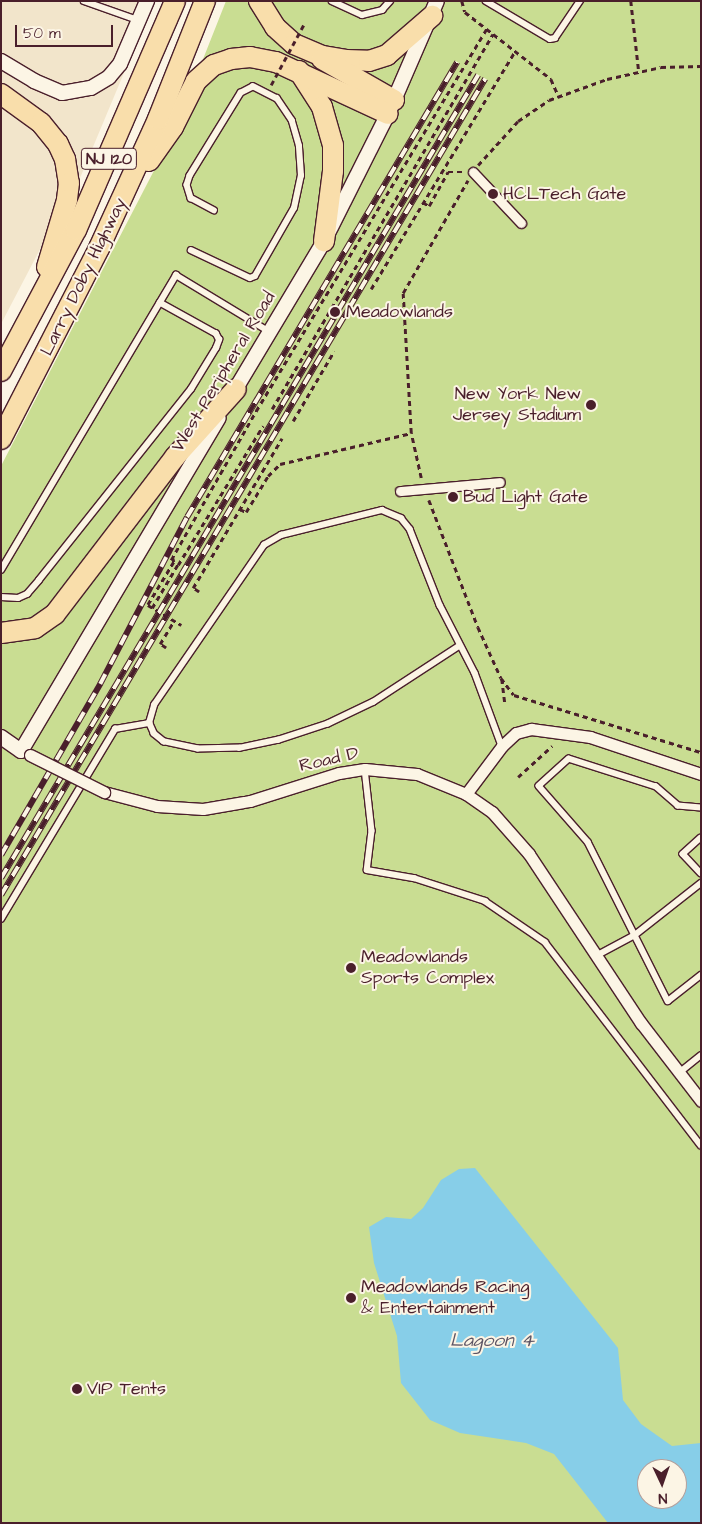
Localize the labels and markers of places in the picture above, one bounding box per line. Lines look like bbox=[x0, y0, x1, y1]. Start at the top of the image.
place label: HCLTech Gate bbox=[503, 183, 626, 205]
marker: HCLTech Gate bbox=[487, 188, 499, 200]
place label: Meadowlands bbox=[346, 301, 453, 323]
marker: Meadowlands bbox=[328, 305, 342, 319]
place label: New York New Jersey Stadium bbox=[453, 384, 581, 426]
marker: New York New Jersey Stadium bbox=[585, 399, 597, 411]
place label: Bud Light Gate bbox=[463, 486, 588, 508]
marker: Bud Light Gate bbox=[447, 491, 459, 503]
place label: Meadowlands Sports Complex bbox=[361, 947, 494, 990]
marker: Meadowlands Sports Complex bbox=[345, 962, 357, 974]
place label: Meadowlands Racing & Entertainment bbox=[361, 1277, 530, 1320]
marker: Meadowlands Racing & Entertainment bbox=[345, 1292, 357, 1304]
place label: VIP Tents bbox=[87, 1378, 166, 1400]
marker: VIP Tents bbox=[71, 1383, 83, 1395]

